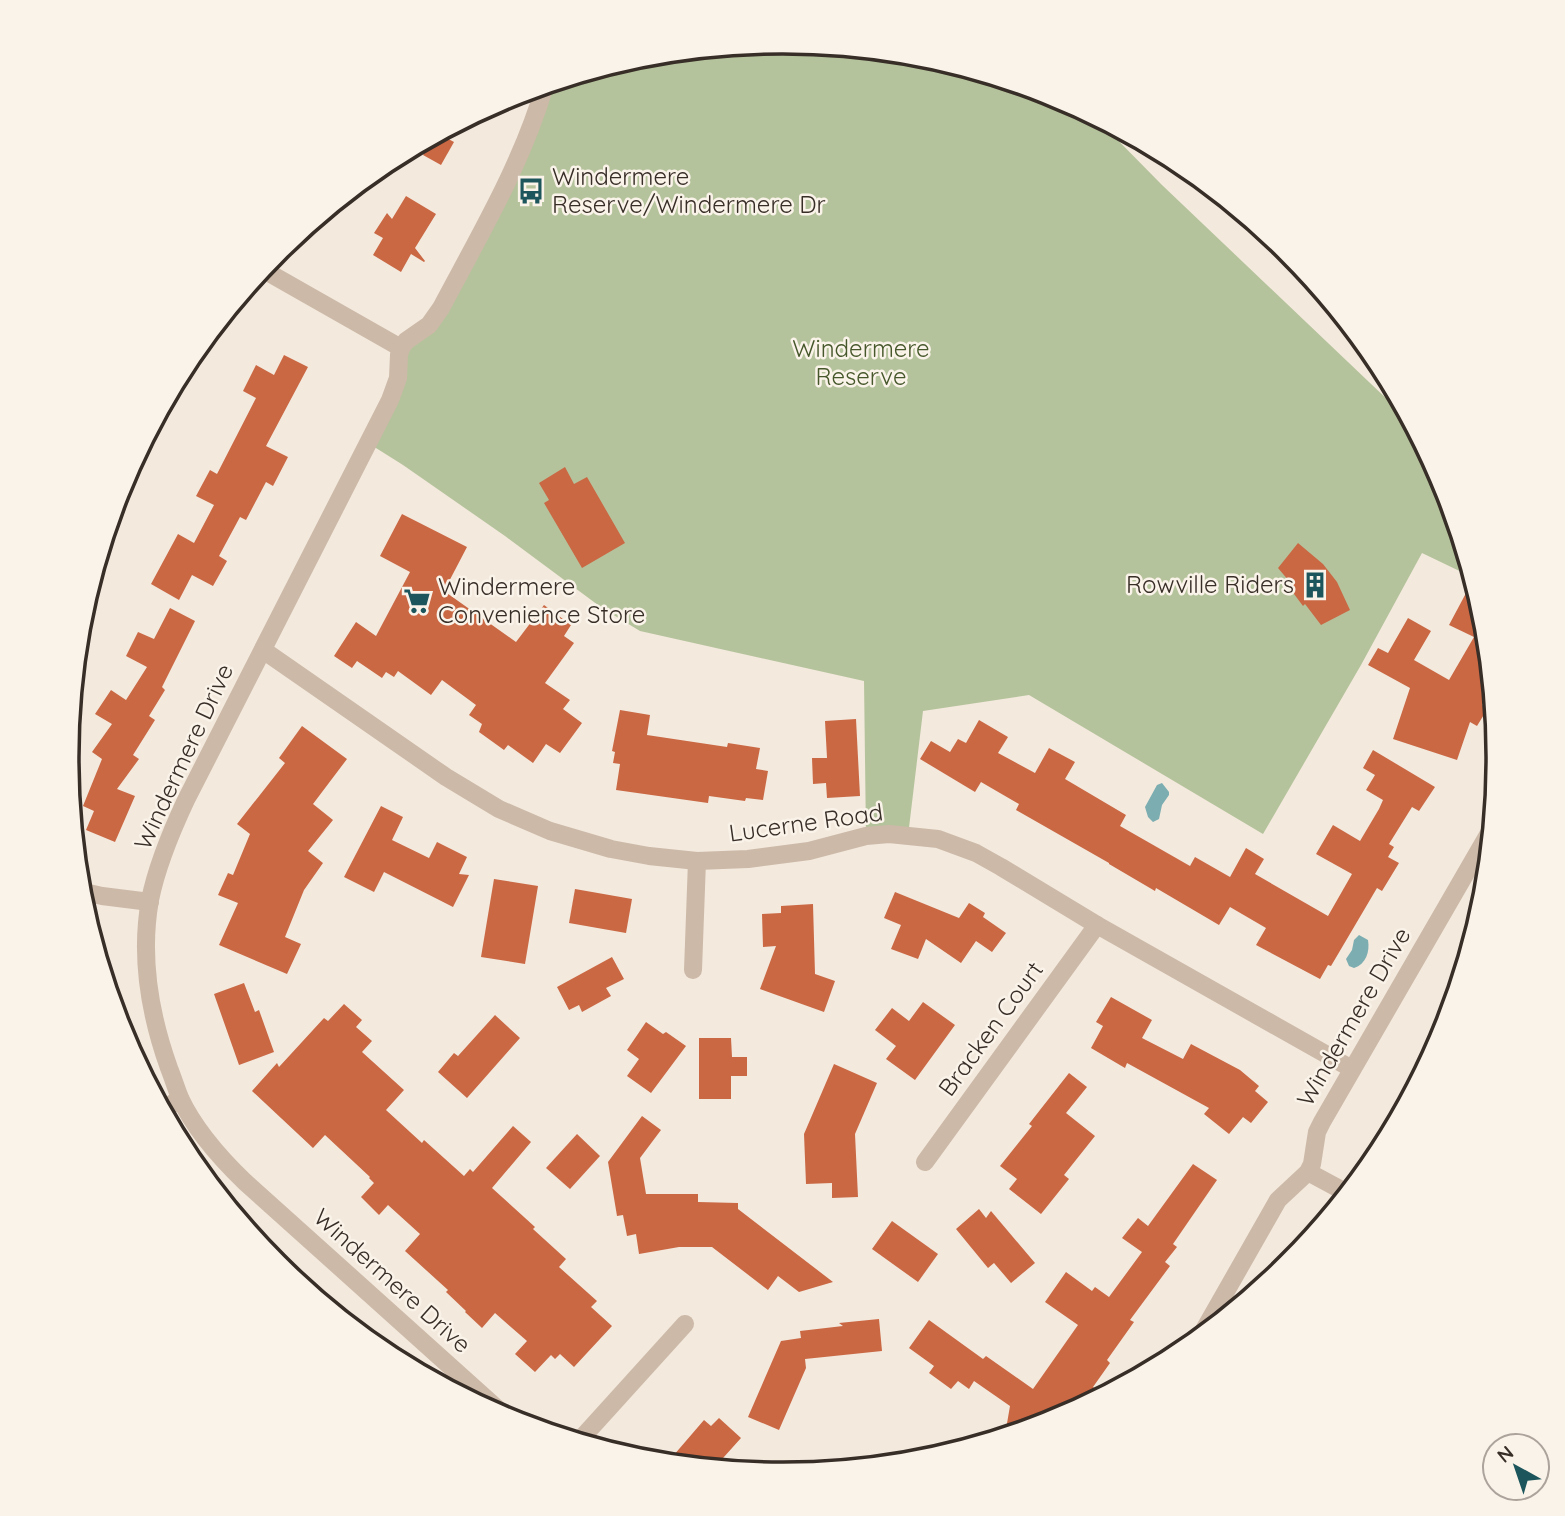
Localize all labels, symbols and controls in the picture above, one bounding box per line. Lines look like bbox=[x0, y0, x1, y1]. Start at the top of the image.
place label: Windermere Reserve/Windermere Dr bbox=[552, 161, 826, 219]
bus stop icon: Windermere Reserve/Windermere Dr bbox=[516, 176, 546, 206]
park label: Windermere Reserve bbox=[792, 333, 930, 391]
place label: Rowville Riders bbox=[1126, 569, 1294, 599]
building icon: Rowville Riders bbox=[1300, 570, 1330, 600]
place label: Windermere Convenience Store bbox=[438, 571, 645, 629]
supermarket icon: Windermere Convenience Store bbox=[402, 586, 432, 616]
street label: Windermere Drive bbox=[127, 659, 239, 854]
street label: Lucerne Road bbox=[727, 796, 885, 848]
street label: Windermere Drive bbox=[1290, 922, 1417, 1111]
street label: Bracken Court bbox=[931, 955, 1049, 1102]
street label: Windermere Drive bbox=[308, 1202, 478, 1359]
north arrow bbox=[1481, 1432, 1551, 1502]
text: N bbox=[1492, 1440, 1518, 1468]

